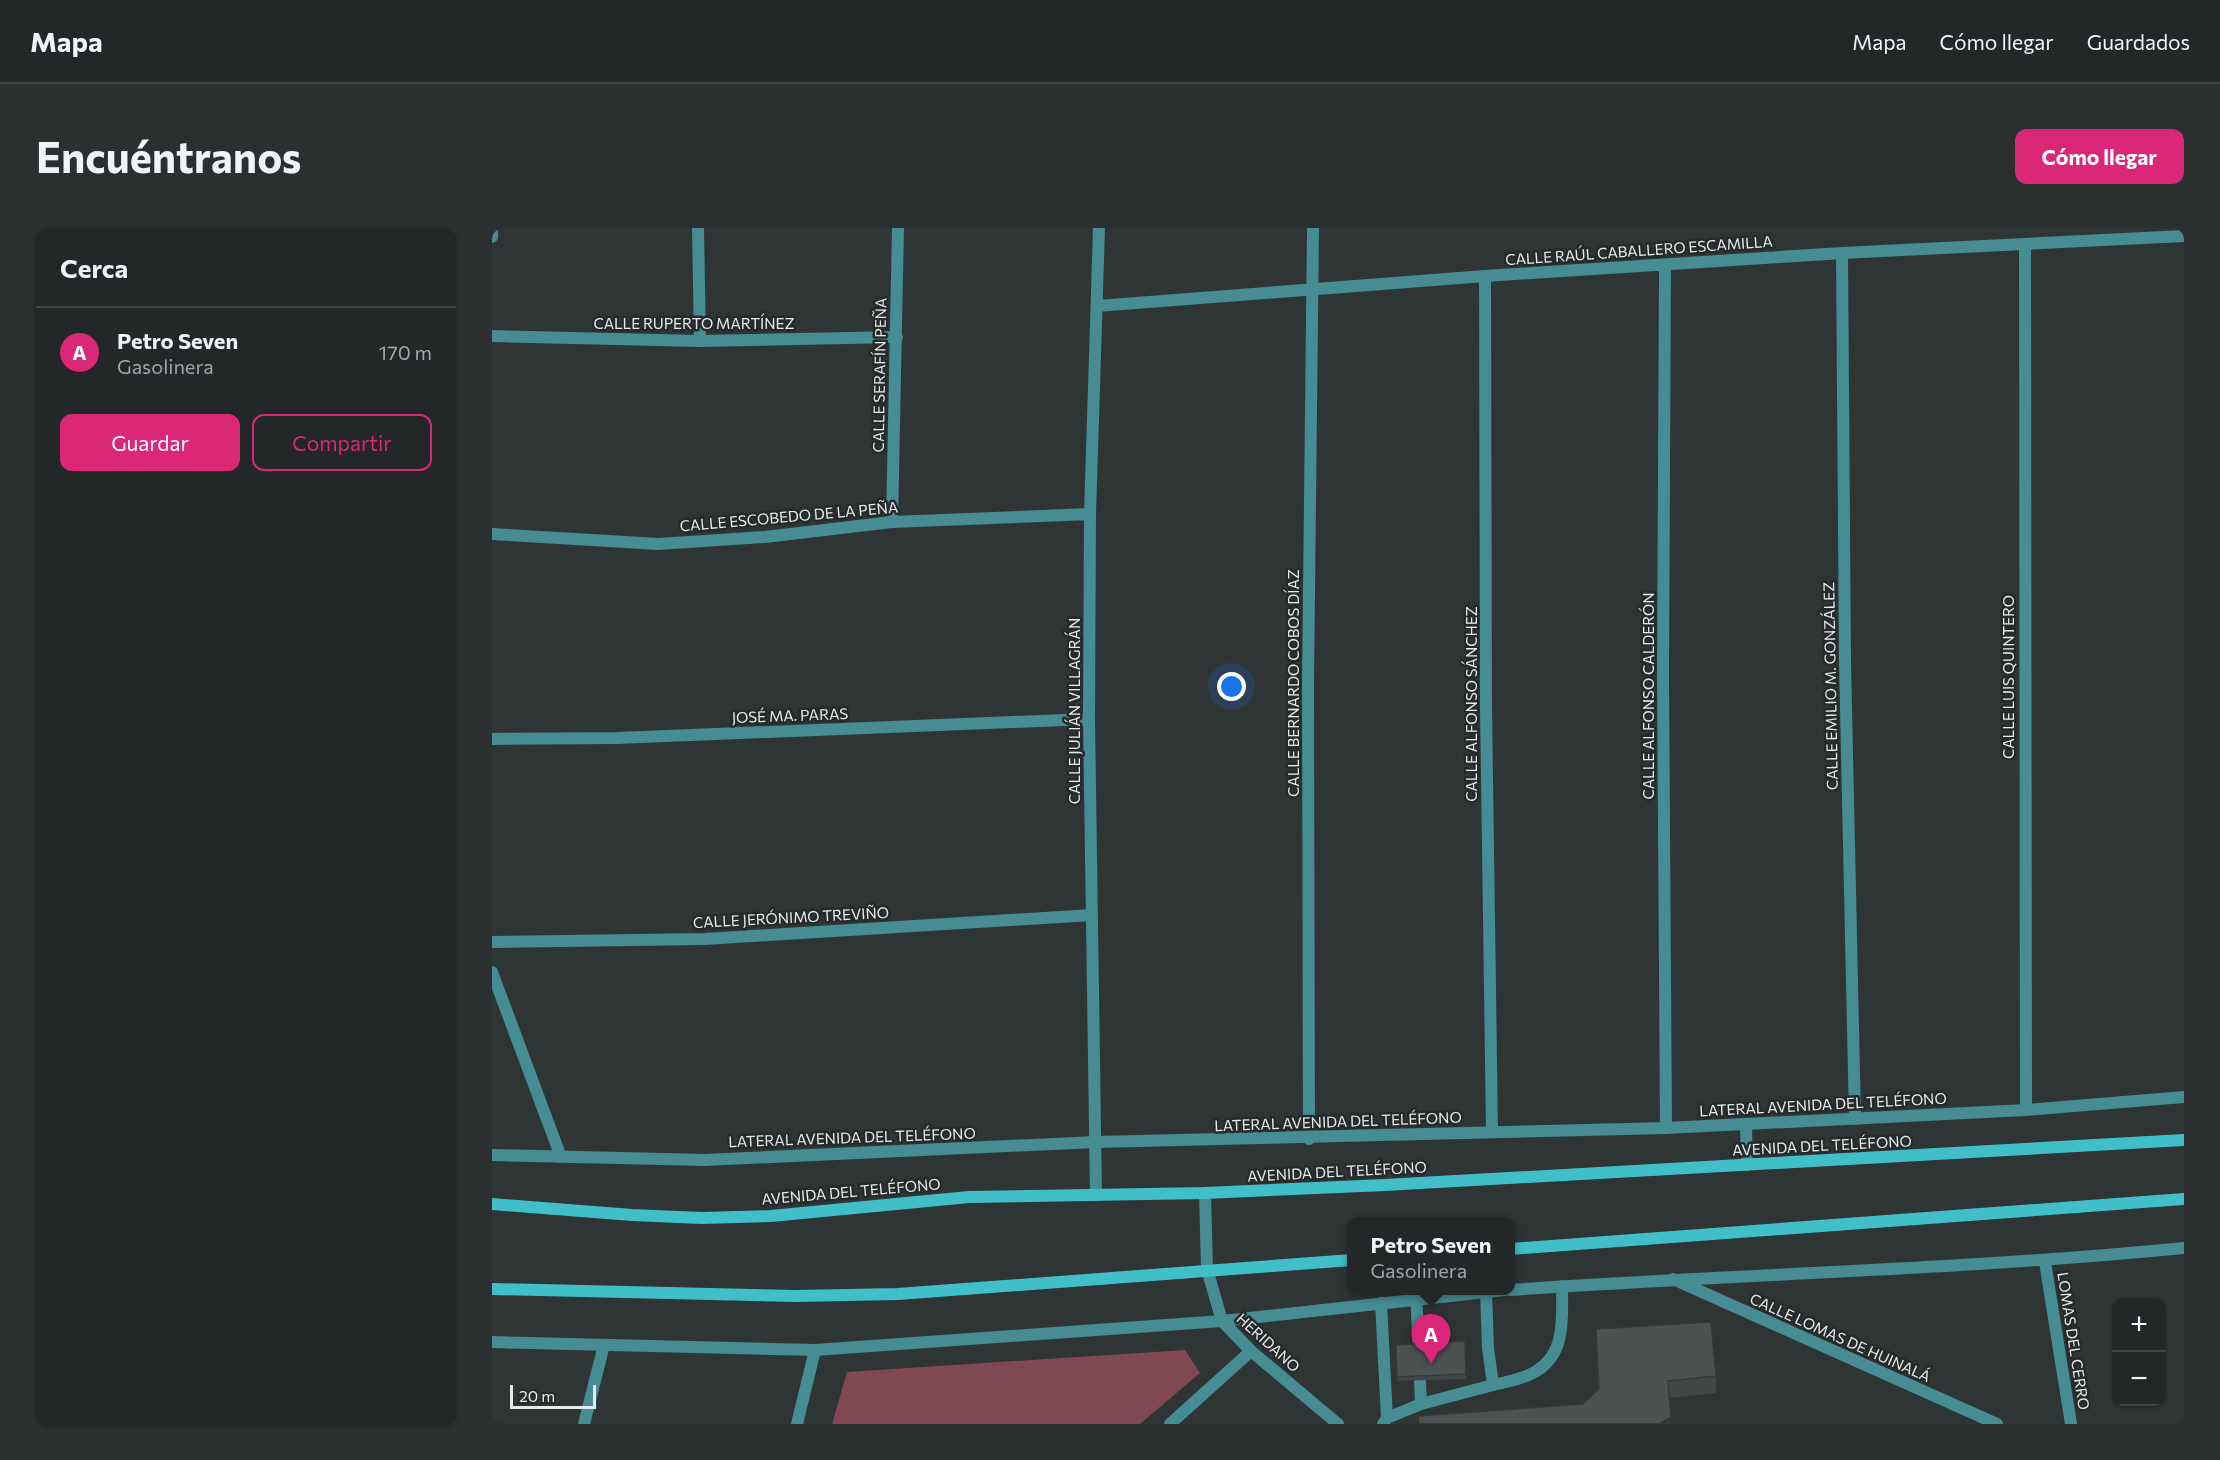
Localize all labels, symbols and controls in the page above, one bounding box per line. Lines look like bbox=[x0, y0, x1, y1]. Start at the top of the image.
text: Mapa bbox=[30, 24, 103, 58]
text: Mapa bbox=[1852, 29, 1907, 54]
text: Cómo llegar bbox=[1940, 29, 2054, 54]
text: Guardados bbox=[2087, 29, 2190, 54]
button: Cómo llegar bbox=[2015, 129, 2184, 184]
text: Encuéntranos bbox=[36, 130, 301, 182]
street label: CALLE RAÚL CABALLERO ESCAMILLA bbox=[1505, 231, 1773, 268]
text: Cerca bbox=[60, 252, 128, 283]
street label: CALLE SERAFÍN PEÑA bbox=[868, 297, 889, 452]
street label: CALLE RUPERTO MARTÍNEZ bbox=[593, 313, 795, 332]
text: Petro Seven bbox=[117, 327, 238, 354]
text: A bbox=[72, 340, 87, 364]
text: 170 m bbox=[379, 340, 432, 364]
text: Gasolinera bbox=[117, 354, 214, 378]
button: Guardar bbox=[60, 414, 240, 471]
button: Compartir bbox=[252, 414, 432, 471]
street label: CALLE ESCOBEDO DE LA PEÑA bbox=[679, 497, 899, 535]
street label: CALLE BERNARDO COBOS DÍAZ bbox=[1283, 569, 1302, 797]
street label: CALLE EMILIO M. GONZÁLEZ bbox=[1818, 582, 1841, 790]
street label: CALLE ALFONSO CALDERÓN bbox=[1638, 592, 1657, 800]
street label: CALLE LUIS QUINTERO bbox=[1999, 595, 2017, 759]
street label: CALLE ALFONSO SÁNCHEZ bbox=[1461, 606, 1480, 802]
street label: CALLE JULIÁN VILLAGRÁN bbox=[1064, 618, 1083, 804]
your location bbox=[1217, 672, 1246, 701]
street label: JOSÉ MA. PARAS bbox=[731, 703, 849, 726]
street label: CALLE JERÓNIMO TREVIÑO bbox=[692, 902, 889, 931]
street label: LATERAL AVENIDA DEL TELÉFONO bbox=[1699, 1088, 1947, 1119]
street label: LATERAL AVENIDA DEL TELÉFONO bbox=[1214, 1107, 1462, 1134]
street label: LATERAL AVENIDA DEL TELÉFONO bbox=[728, 1123, 976, 1150]
street label: AVENIDA DEL TELÉFONO bbox=[1732, 1130, 1912, 1159]
street label: AVENIDA DEL TELÉFONO bbox=[1247, 1156, 1427, 1185]
street label: AVENIDA DEL TELÉFONO bbox=[761, 1173, 941, 1208]
popup bbox=[1347, 1217, 1515, 1295]
text: Petro Seven bbox=[1370, 1231, 1492, 1258]
text: Gasolinera bbox=[1370, 1258, 1467, 1282]
street label: LOMAS DEL CERRO bbox=[2054, 1271, 2094, 1411]
street label: CALLE LOMAS DE HUINALÁ bbox=[1747, 1288, 1934, 1385]
map controls bbox=[2112, 1298, 2166, 1406]
button: + bbox=[2112, 1298, 2166, 1352]
street label: HERIDANO bbox=[1233, 1309, 1304, 1375]
pin: A bbox=[1412, 1314, 1450, 1364]
button: − bbox=[2112, 1352, 2166, 1406]
scale bar bbox=[510, 1382, 596, 1410]
text: 20 m bbox=[519, 1386, 555, 1405]

